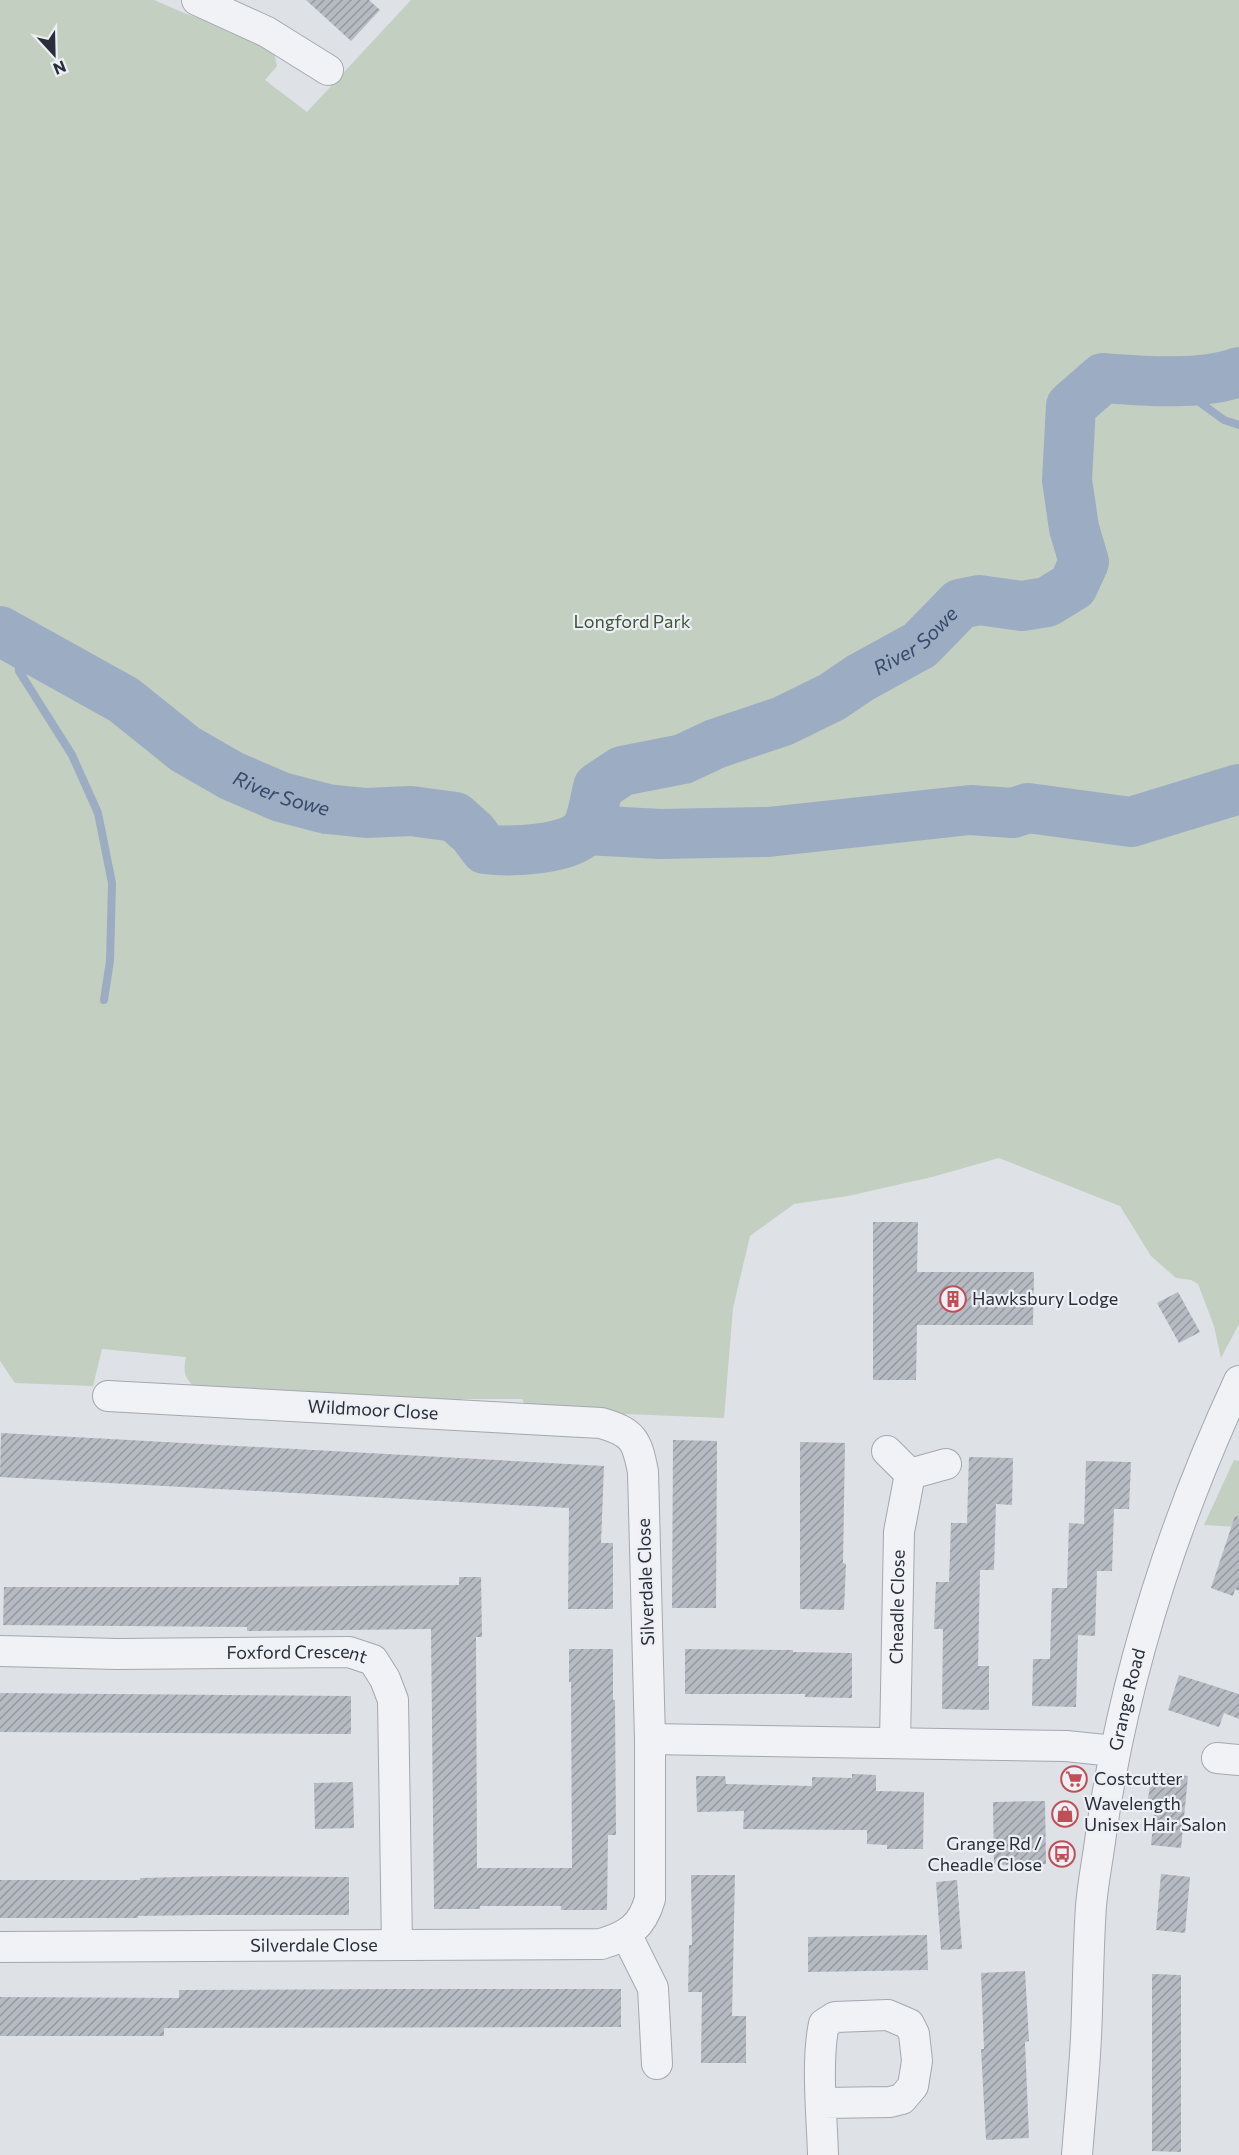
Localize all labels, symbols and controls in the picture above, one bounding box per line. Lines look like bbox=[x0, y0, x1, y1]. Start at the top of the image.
north arrow bbox=[24, 24, 84, 84]
text: N bbox=[51, 57, 69, 79]
water label: River Sowe bbox=[868, 601, 962, 680]
park label: Longford Park bbox=[574, 610, 691, 632]
water label: River Sowe bbox=[230, 765, 333, 820]
building icon: Hawksbury Lodge bbox=[938, 1284, 968, 1314]
place label: Hawksbury Lodge bbox=[972, 1287, 1118, 1309]
street label: Wildmoor Close bbox=[307, 1395, 439, 1423]
street label: Silverdale Close bbox=[632, 1518, 658, 1646]
street label: Cheadle Close bbox=[884, 1549, 909, 1665]
street label: Foxford Crescent bbox=[226, 1640, 370, 1667]
street label: Grange Road bbox=[1104, 1646, 1149, 1753]
supermarket icon: Costcutter bbox=[1059, 1764, 1089, 1794]
place label: Costcutter bbox=[1094, 1767, 1183, 1789]
place label: Wavelength Unisex Hair Salon bbox=[1084, 1792, 1227, 1835]
shop icon: Wavelength Unisex Hair Salon bbox=[1050, 1799, 1080, 1829]
place label: Grange Rd / Cheadle Close bbox=[927, 1832, 1042, 1875]
bus stop icon: Grange Rd / Cheadle Close bbox=[1047, 1839, 1077, 1869]
street label: Silverdale Close bbox=[250, 1933, 378, 1956]

